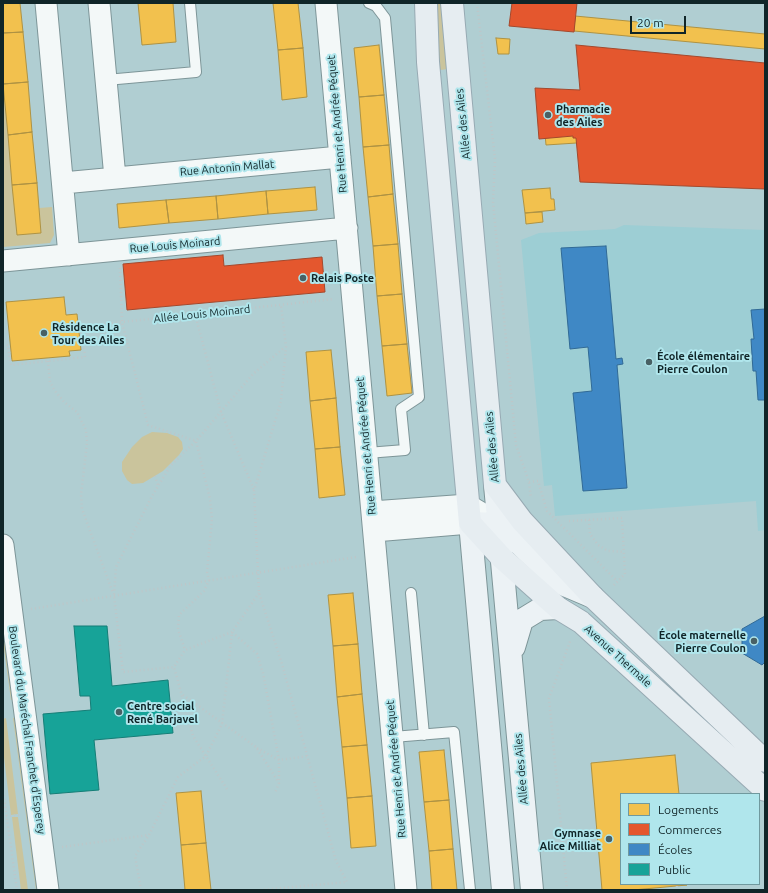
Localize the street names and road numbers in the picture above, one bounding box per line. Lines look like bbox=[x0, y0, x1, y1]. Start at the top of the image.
street label: Rue Henri et Andrée Péquet bbox=[324, 55, 350, 193]
street label: Allée des Ailes bbox=[453, 88, 473, 160]
street label: Rue Antonin Mallat bbox=[179, 157, 275, 179]
street label: Rue Louis Moinard bbox=[129, 234, 221, 256]
street label: Allée Louis Moinard bbox=[153, 302, 251, 326]
street label: Rue Henri et Andrée Péquet bbox=[353, 377, 379, 515]
street label: Allée des Ailes bbox=[482, 411, 502, 483]
street label: Avenue Thermale bbox=[582, 622, 654, 690]
street label: Boulevard du Maréchal Franchet d'Esperey bbox=[6, 625, 48, 835]
street label: Rue Henri et Andrée Péquet bbox=[383, 700, 409, 838]
street label: Allée des Ailes bbox=[511, 733, 531, 805]

